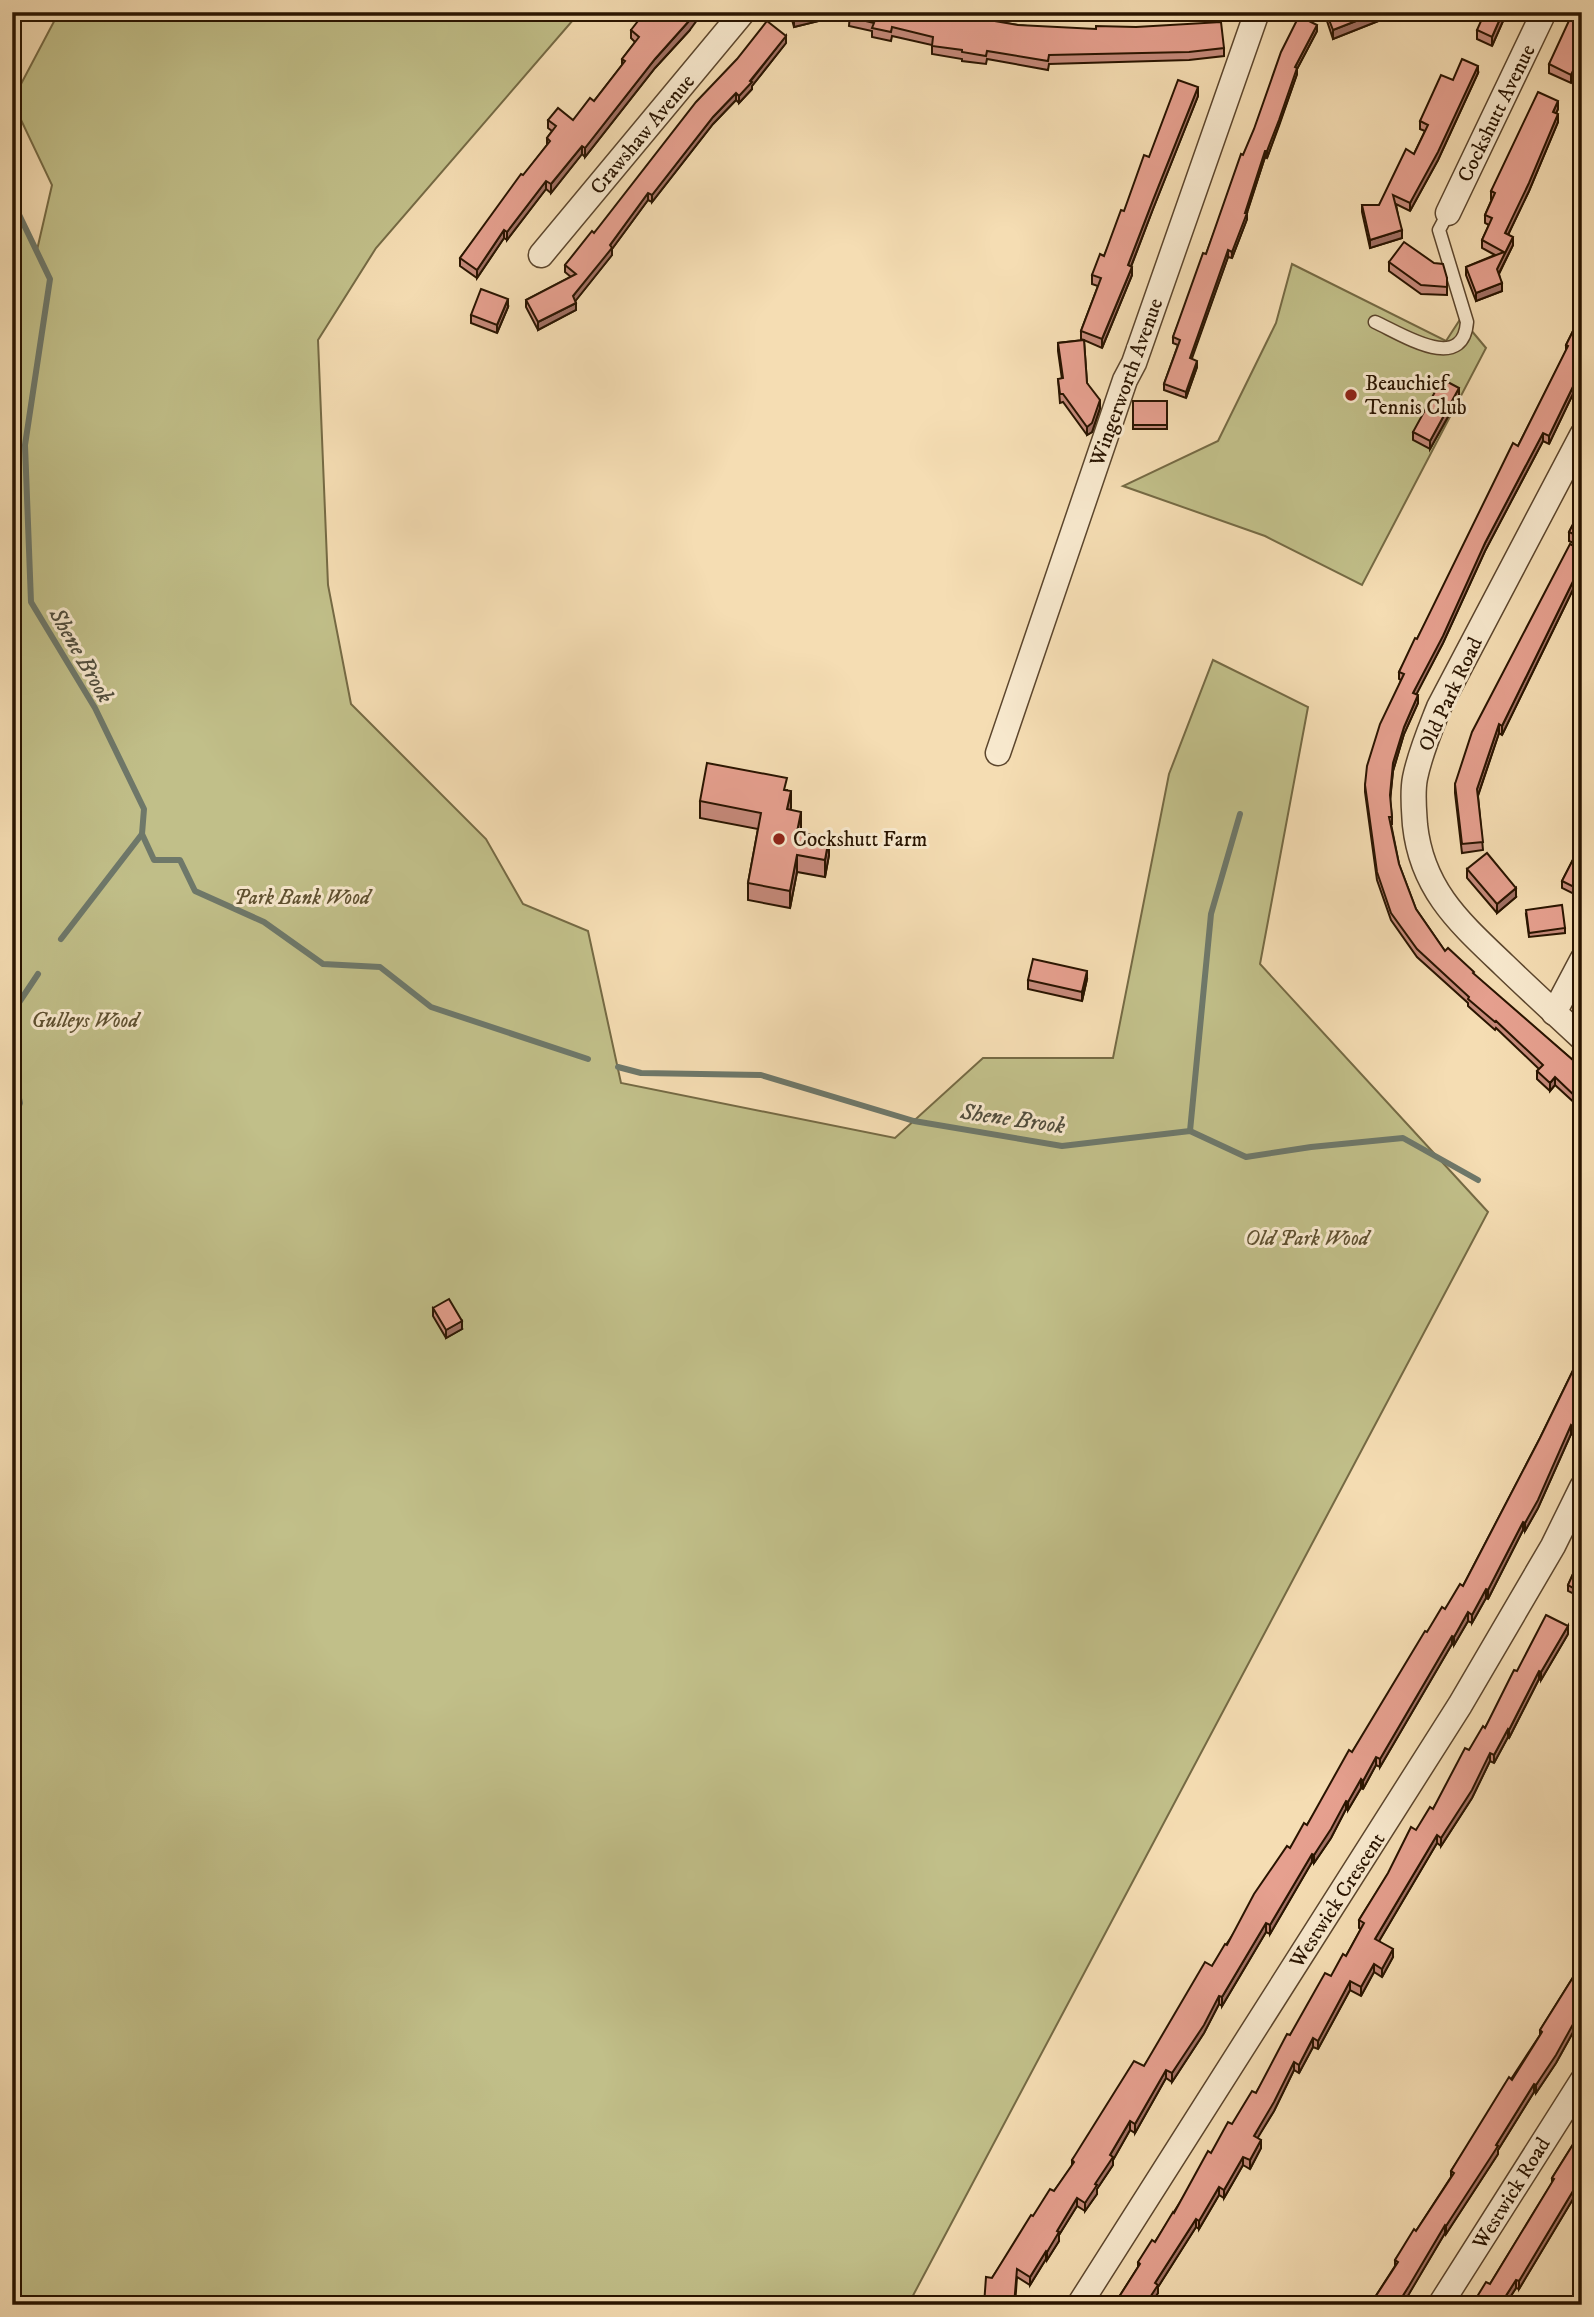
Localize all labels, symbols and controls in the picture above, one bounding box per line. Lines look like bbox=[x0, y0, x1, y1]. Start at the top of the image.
street label: Cockshutt Avenue bbox=[1452, 40, 1542, 187]
street label: Crawshaw Avenue bbox=[585, 69, 701, 200]
street label: Wingerworth Avenue bbox=[1084, 295, 1169, 471]
place label: Beauchief Tennis Club bbox=[1365, 371, 1467, 421]
marker: Beauchief Tennis Club bbox=[1343, 387, 1359, 403]
water label: Shene Brook bbox=[41, 602, 120, 709]
street label: Old Park Road bbox=[1413, 633, 1489, 756]
place label: Cockshutt Farm bbox=[793, 827, 928, 853]
marker: Cockshutt Farm bbox=[771, 831, 787, 847]
park label: Park Bank Wood bbox=[234, 885, 373, 911]
park label: Gulleys Wood bbox=[32, 1008, 141, 1034]
water label: Shene Brook bbox=[958, 1098, 1067, 1141]
park label: Old Park Wood bbox=[1245, 1226, 1372, 1252]
street label: Westwick Crescent bbox=[1284, 1828, 1391, 1974]
street label: Westwick Road bbox=[1467, 2132, 1557, 2255]

